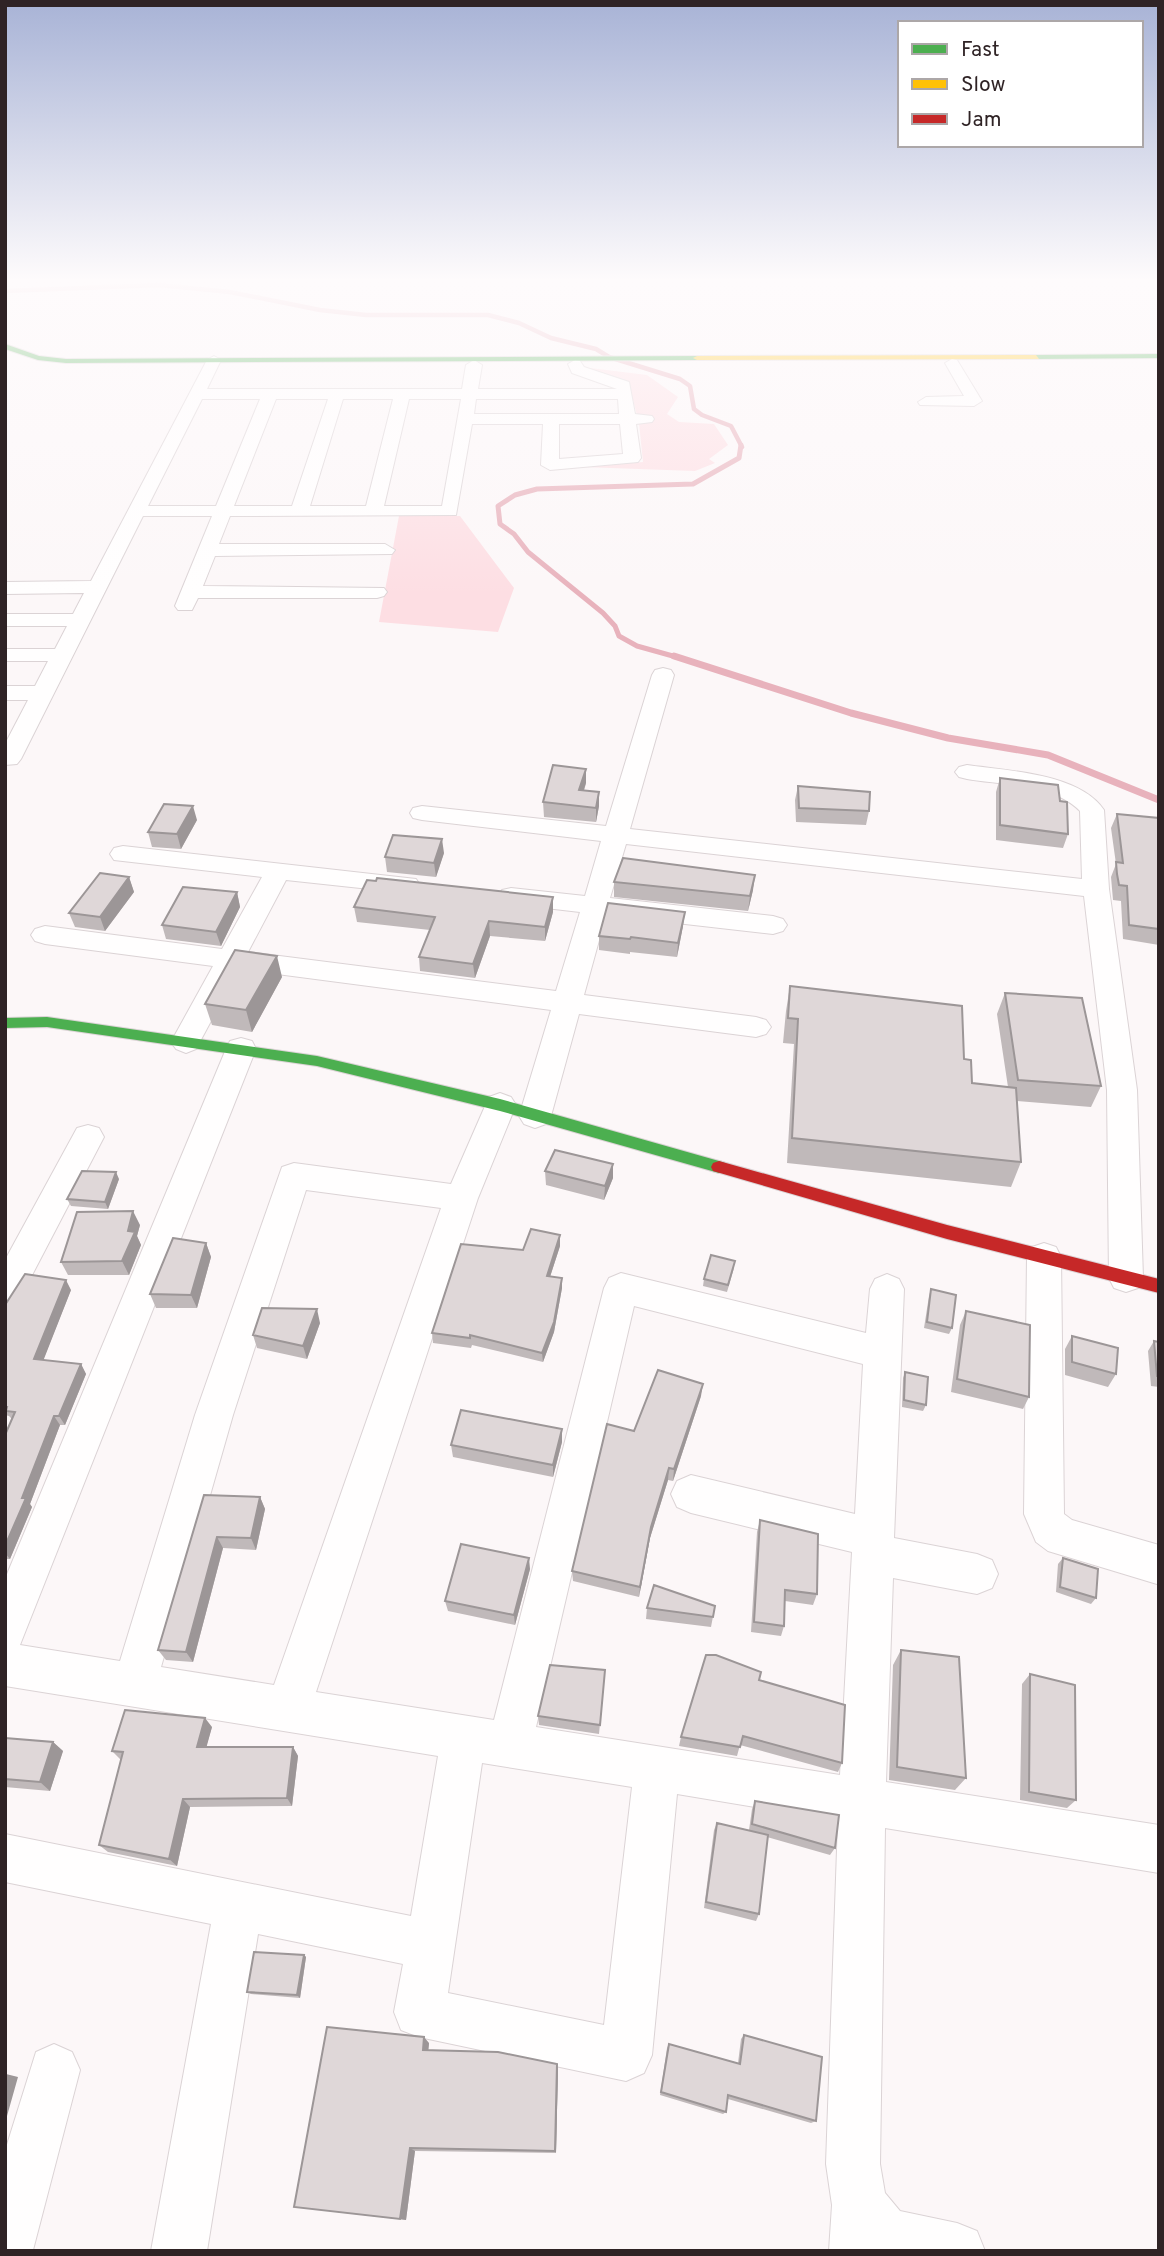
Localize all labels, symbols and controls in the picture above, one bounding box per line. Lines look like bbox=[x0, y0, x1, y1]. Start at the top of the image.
legend bbox=[898, 21, 1143, 147]
text: Fast bbox=[961, 37, 1000, 64]
text: Slow bbox=[961, 72, 1006, 99]
text: Jam bbox=[961, 107, 1002, 134]

